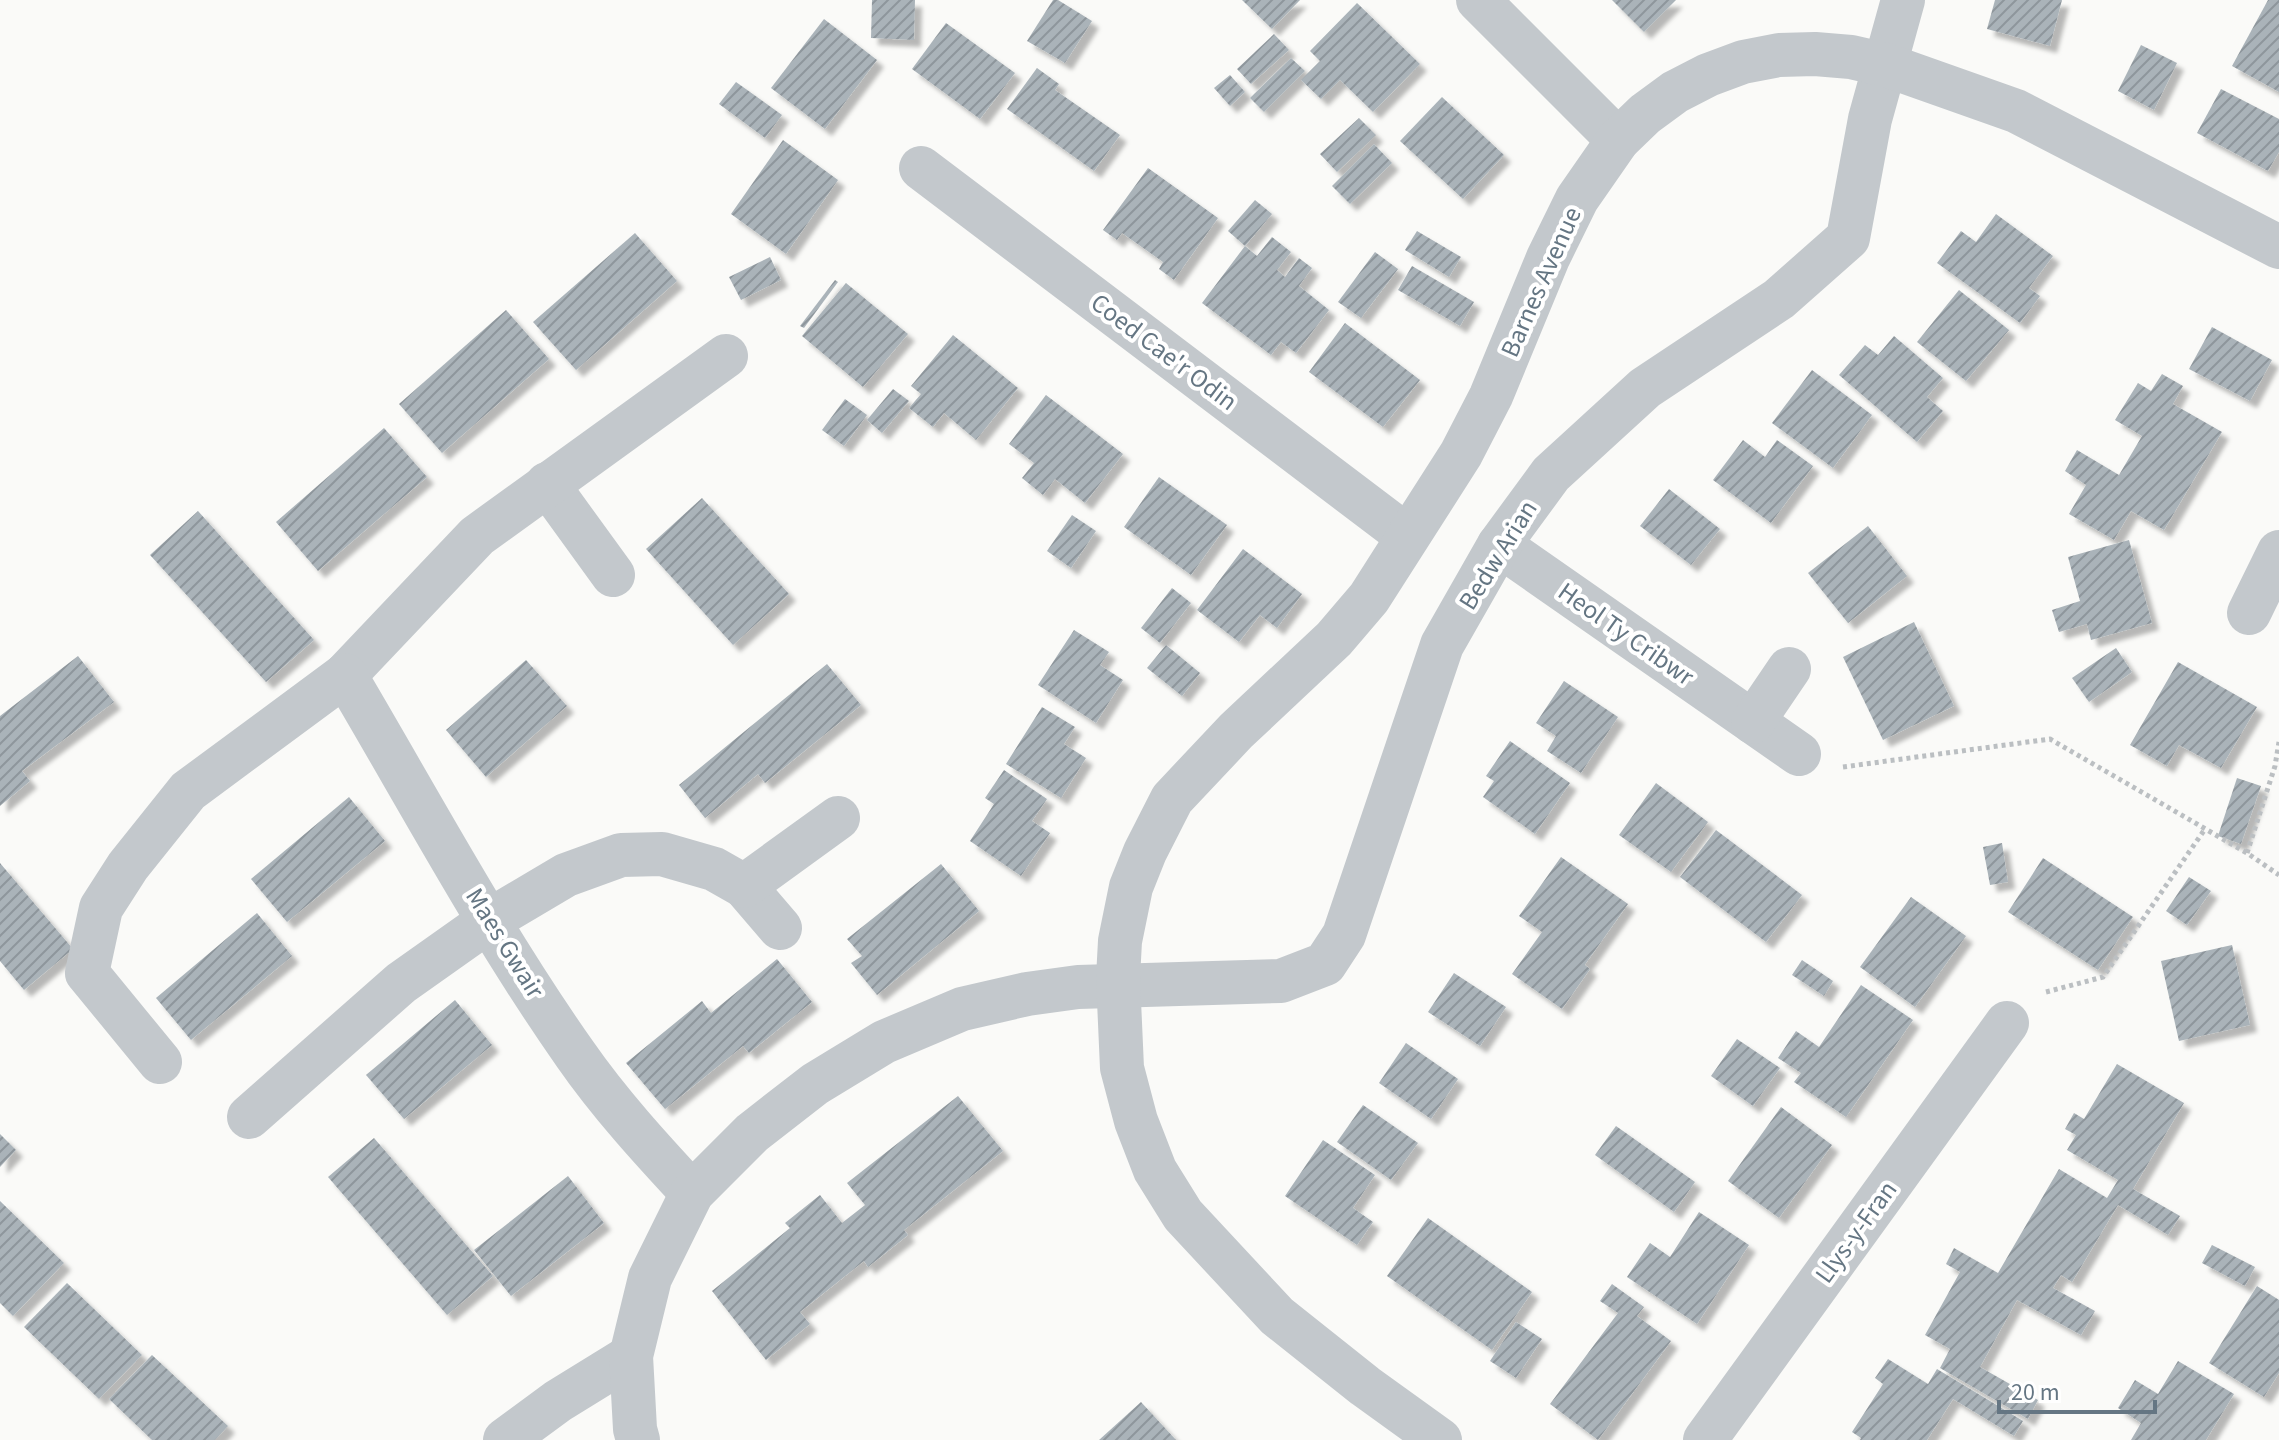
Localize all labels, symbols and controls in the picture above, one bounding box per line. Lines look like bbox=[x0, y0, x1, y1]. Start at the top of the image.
street label: Barnes Avenue bbox=[1491, 201, 1591, 363]
street label: Coed Cae'r Odin bbox=[1083, 284, 1245, 420]
street label: Bedw Arian bbox=[1450, 493, 1546, 617]
street label: Heol Ty Cribwr bbox=[1550, 573, 1702, 695]
street label: Maes Gwair bbox=[456, 881, 554, 1006]
street label: Llys-y-Fran bbox=[1806, 1173, 1906, 1291]
scale bar bbox=[1999, 1364, 2155, 1414]
text: 20 m bbox=[2011, 1375, 2060, 1410]

